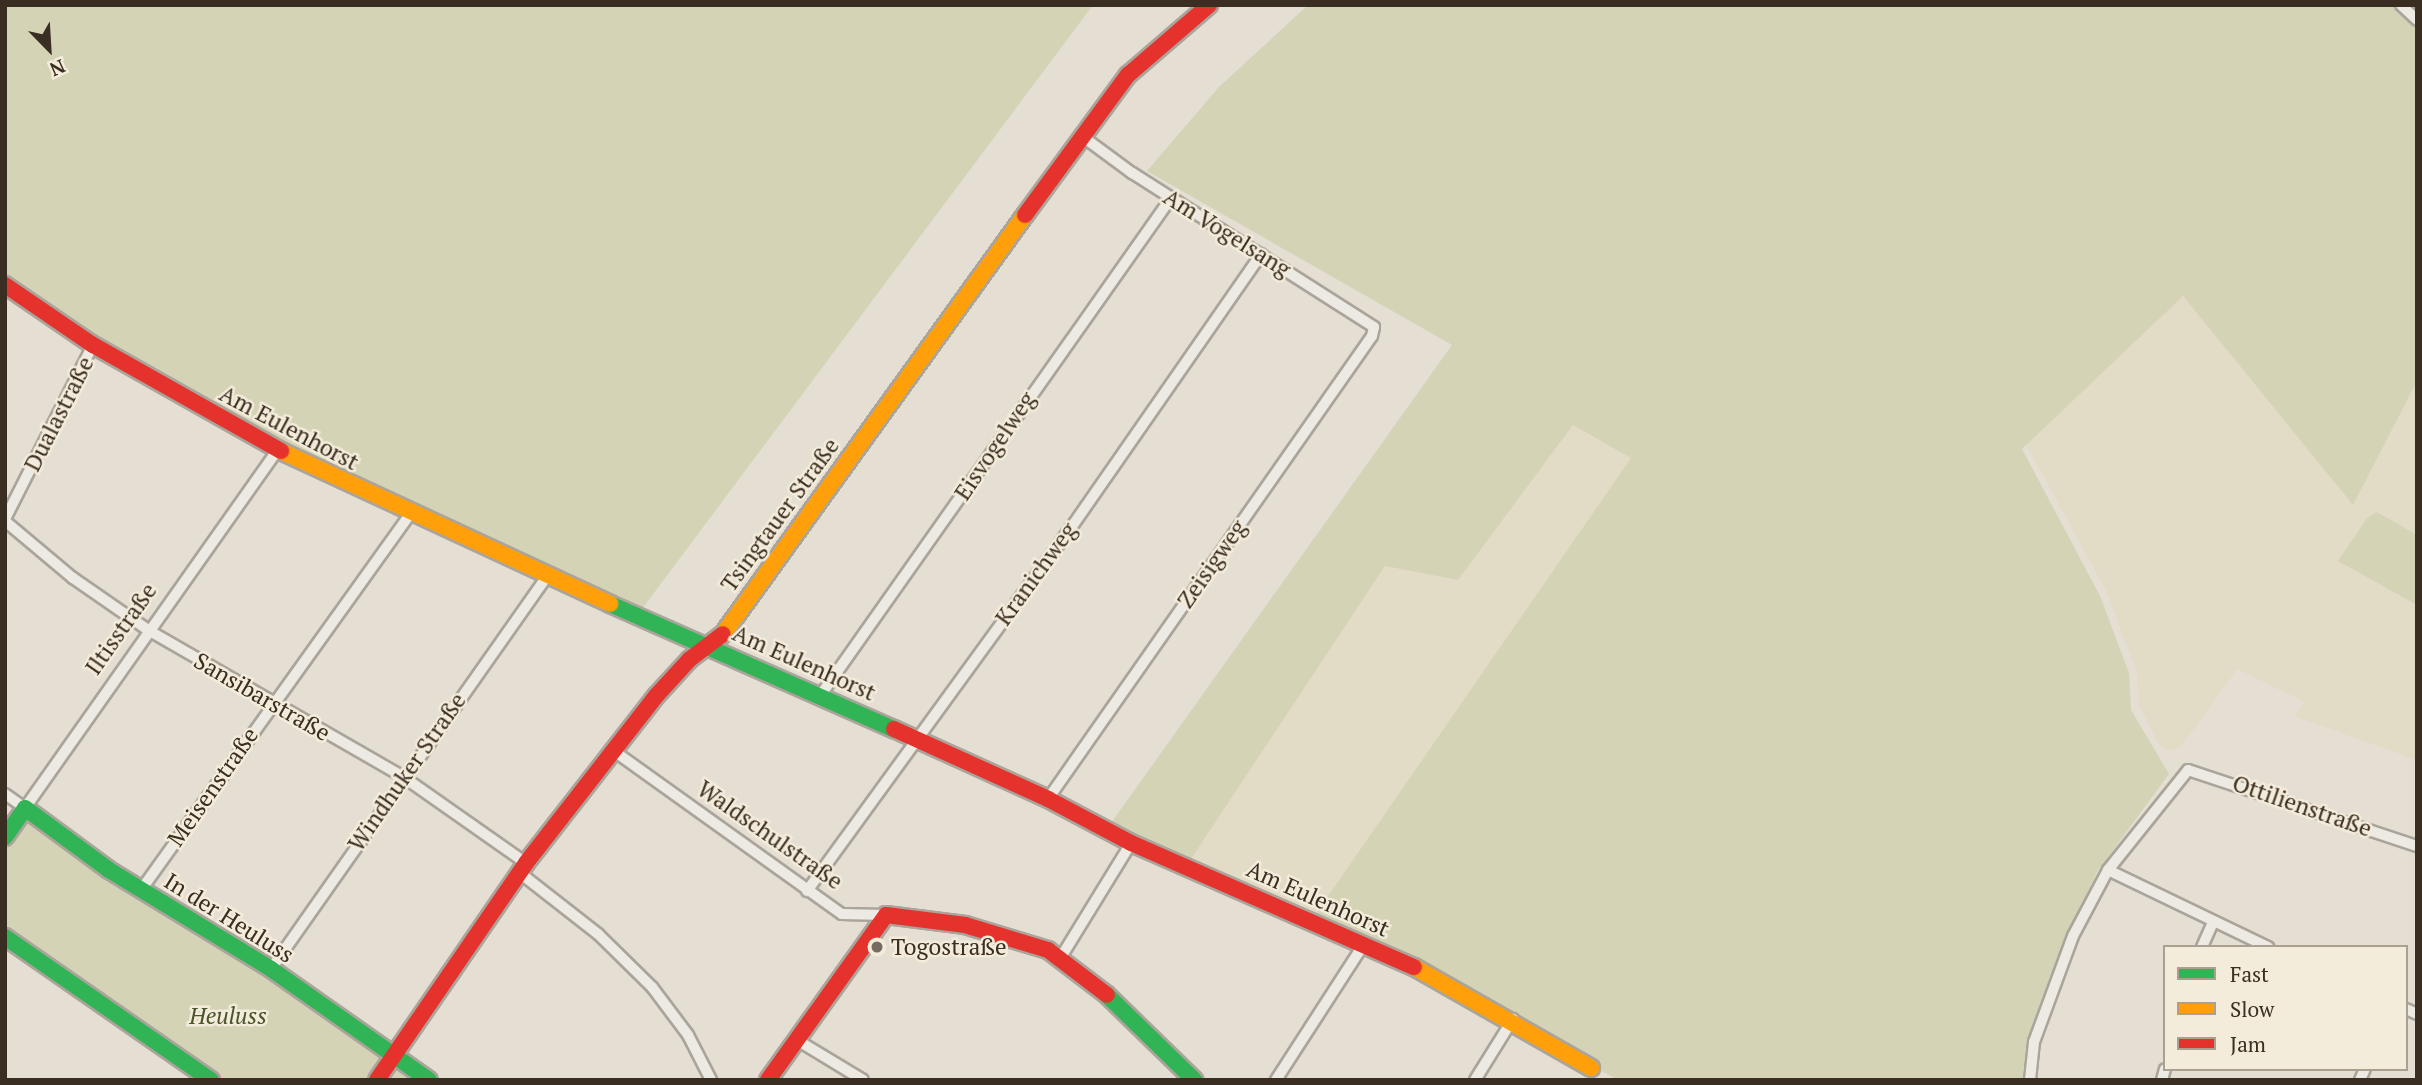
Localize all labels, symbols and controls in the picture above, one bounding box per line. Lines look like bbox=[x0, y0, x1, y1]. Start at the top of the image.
north arrow bbox=[14, 14, 84, 84]
text: N bbox=[46, 54, 69, 83]
street label: Am Vogelsang bbox=[1158, 183, 1296, 283]
street label: Dualastraße bbox=[18, 352, 100, 476]
street label: Am Eulenhorst bbox=[215, 380, 363, 476]
street label: Eisvogelweg bbox=[949, 386, 1041, 506]
street label: Tsingtauer Straße bbox=[715, 433, 845, 597]
street label: Zeisigweg bbox=[1172, 515, 1252, 613]
street label: Kranichweg bbox=[989, 517, 1083, 631]
street label: Iltisstraße bbox=[79, 578, 163, 680]
street label: Am Eulenhorst bbox=[728, 619, 880, 707]
street label: Sansibarstraße bbox=[189, 647, 335, 747]
street label: Windhuker Straße bbox=[342, 688, 472, 856]
street label: Meisenstraße bbox=[162, 722, 264, 852]
street label: Ottilienstraße bbox=[2229, 769, 2375, 843]
street label: Waldschulstraße bbox=[692, 775, 848, 895]
street label: Am Eulenhorst bbox=[1242, 855, 1394, 943]
street label: In der Heuluss bbox=[159, 867, 299, 969]
place label: Togostraße bbox=[891, 933, 1007, 961]
marker: Togostraße bbox=[869, 939, 885, 955]
legend bbox=[2163, 945, 2408, 1071]
text: Fast bbox=[2230, 960, 2269, 988]
text: Slow bbox=[2230, 995, 2274, 1023]
park label: Heuluss bbox=[189, 1002, 267, 1030]
text: Jam bbox=[2230, 1030, 2266, 1058]

